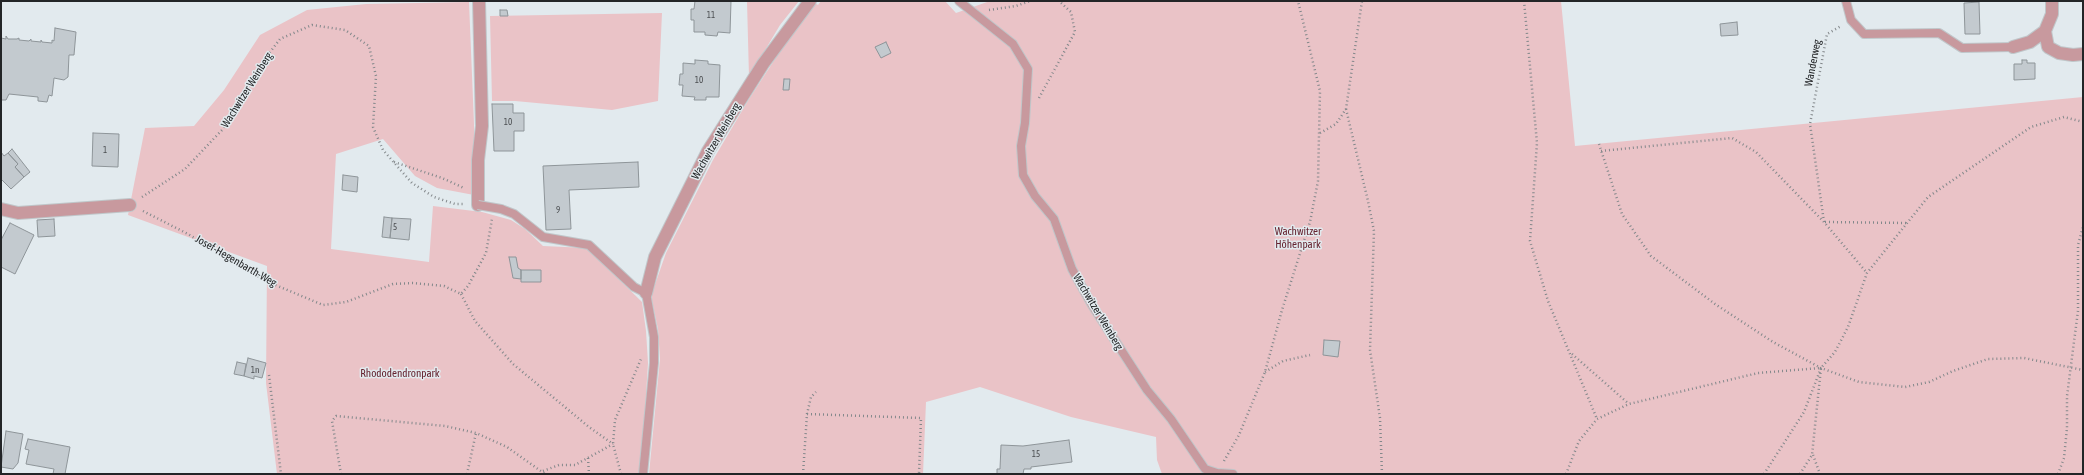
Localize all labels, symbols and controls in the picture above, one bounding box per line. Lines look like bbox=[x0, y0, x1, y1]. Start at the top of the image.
house number: 11 bbox=[707, 10, 715, 20]
street label: Wanderweg bbox=[1802, 38, 1824, 88]
street label: Wachwitzer Weinberg bbox=[219, 50, 275, 130]
house number: 10 bbox=[695, 75, 703, 85]
street label: Wachwitzer Weinberg bbox=[689, 100, 743, 182]
house number: 10 bbox=[504, 117, 512, 127]
house number: 1 bbox=[103, 145, 107, 155]
house number: 9 bbox=[556, 205, 560, 215]
house number: 5 bbox=[393, 222, 397, 232]
park label: Wachwitzer Höhenpark bbox=[1275, 225, 1321, 251]
street label: Josef-Hegenbarth-Weg bbox=[193, 232, 279, 290]
street label: Wachwitzer Weinberg bbox=[1070, 272, 1126, 352]
house number: 1n bbox=[251, 365, 259, 375]
park label: Rhododendronpark bbox=[360, 367, 440, 381]
house number: 15 bbox=[1032, 449, 1040, 459]

